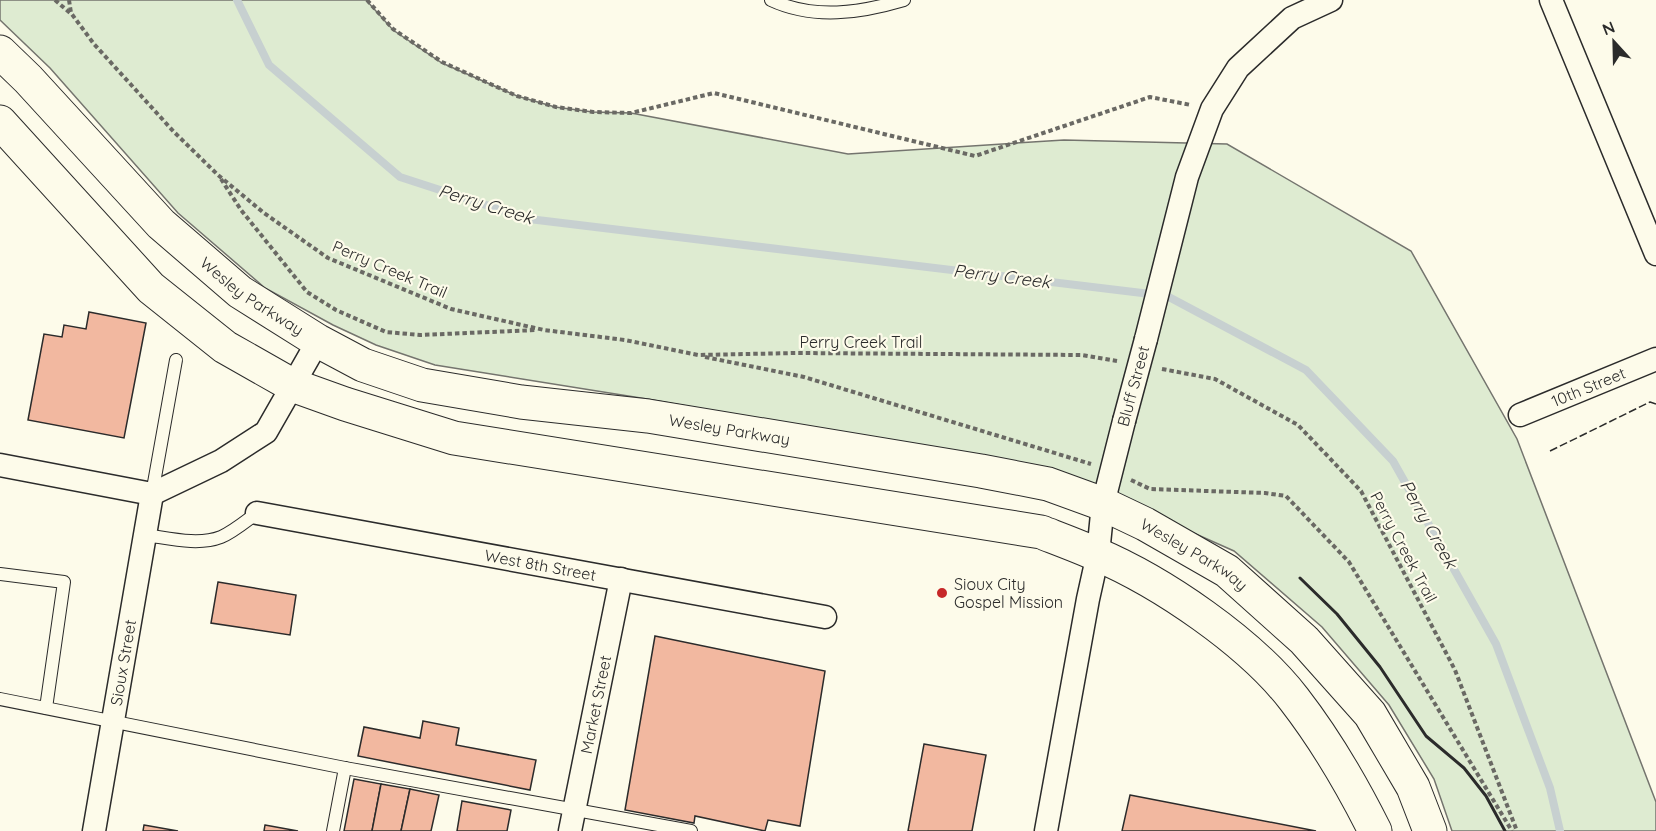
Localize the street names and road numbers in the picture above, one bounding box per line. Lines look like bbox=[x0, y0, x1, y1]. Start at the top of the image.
street label: Perry Creek Trail bbox=[330, 236, 450, 302]
street label: Wesley Parkway bbox=[196, 252, 307, 340]
street label: Perry Creek Trail bbox=[800, 332, 922, 352]
street label: Bluff Street bbox=[1113, 343, 1153, 429]
street label: 10th Street bbox=[1548, 363, 1628, 411]
street label: Wesley Parkway bbox=[667, 410, 791, 449]
street label: Perry Creek Trail bbox=[1366, 488, 1442, 606]
street label: Wesley Parkway bbox=[1137, 514, 1252, 595]
street label: West 8th Street bbox=[483, 545, 598, 585]
street label: Sioux Street bbox=[106, 618, 140, 707]
street label: Market Street bbox=[576, 654, 615, 756]

